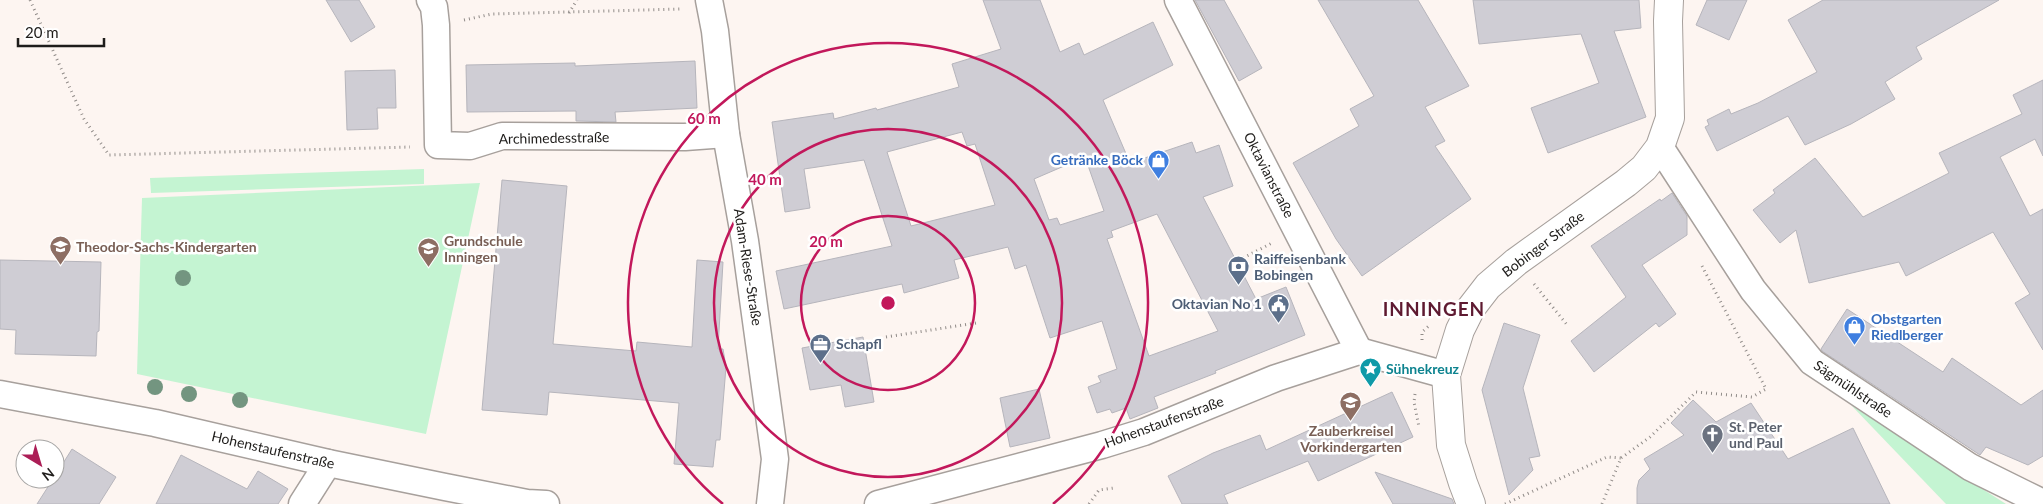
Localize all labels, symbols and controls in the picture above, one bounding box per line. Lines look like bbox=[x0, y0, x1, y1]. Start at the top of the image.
scale bar bbox=[18, 15, 104, 47]
text: 20 m bbox=[25, 23, 59, 41]
text: 60 m bbox=[687, 109, 721, 127]
street label: Archimedesstraße bbox=[498, 128, 610, 147]
street label: Oktavianstraße bbox=[1241, 129, 1298, 220]
shop icon: Getränke Böck bbox=[1147, 148, 1171, 179]
place label: Getränke Böck bbox=[1051, 151, 1144, 168]
text: 40 m bbox=[748, 170, 782, 188]
street label: Adam-Riese-Straße bbox=[731, 207, 766, 327]
street label: Bobinger Straße bbox=[1498, 207, 1587, 280]
place label: Grundschule Inningen bbox=[444, 232, 523, 265]
text: 20 m bbox=[809, 232, 843, 250]
school or university icon: Theodor-Sachs-Kindergarten bbox=[48, 235, 72, 266]
school or university icon: Grundschule Inningen bbox=[416, 237, 440, 268]
place label: Theodor-Sachs-Kindergarten bbox=[76, 238, 257, 255]
place label: Raiffeisenbank Bobingen bbox=[1254, 250, 1346, 283]
bank icon: Raiffeisenbank Bobingen bbox=[1226, 255, 1250, 286]
public building icon: Oktavian No 1 bbox=[1266, 292, 1290, 323]
centre of rings bbox=[879, 294, 897, 312]
place label: Oktavian No 1 bbox=[1172, 295, 1262, 312]
district label: INNINGEN bbox=[1383, 297, 1485, 320]
place label: Obstgarten Riedlberger bbox=[1871, 310, 1944, 343]
shop icon: Obstgarten Riedlberger bbox=[1843, 315, 1867, 346]
office icon: Schapfl bbox=[808, 332, 832, 363]
place label: Schapfl bbox=[836, 335, 882, 352]
street label: Sägmühlstraße bbox=[1811, 356, 1896, 421]
place icon: Sühnekreuz bbox=[1358, 357, 1382, 388]
place label: Sühnekreuz bbox=[1386, 360, 1460, 377]
school or university icon: Zauberkreisel Vorkindergarten bbox=[1339, 391, 1363, 422]
street label: Hohenstaufenstraße bbox=[1102, 392, 1226, 451]
place label: St. Peter und Paul bbox=[1729, 418, 1783, 451]
place label: Zauberkreisel Vorkindergarten bbox=[1299, 422, 1402, 455]
church icon: St. Peter und Paul bbox=[1701, 423, 1725, 454]
street label: Hohenstaufenstraße bbox=[210, 427, 336, 472]
north arrow bbox=[15, 439, 65, 489]
text: N bbox=[39, 465, 58, 485]

